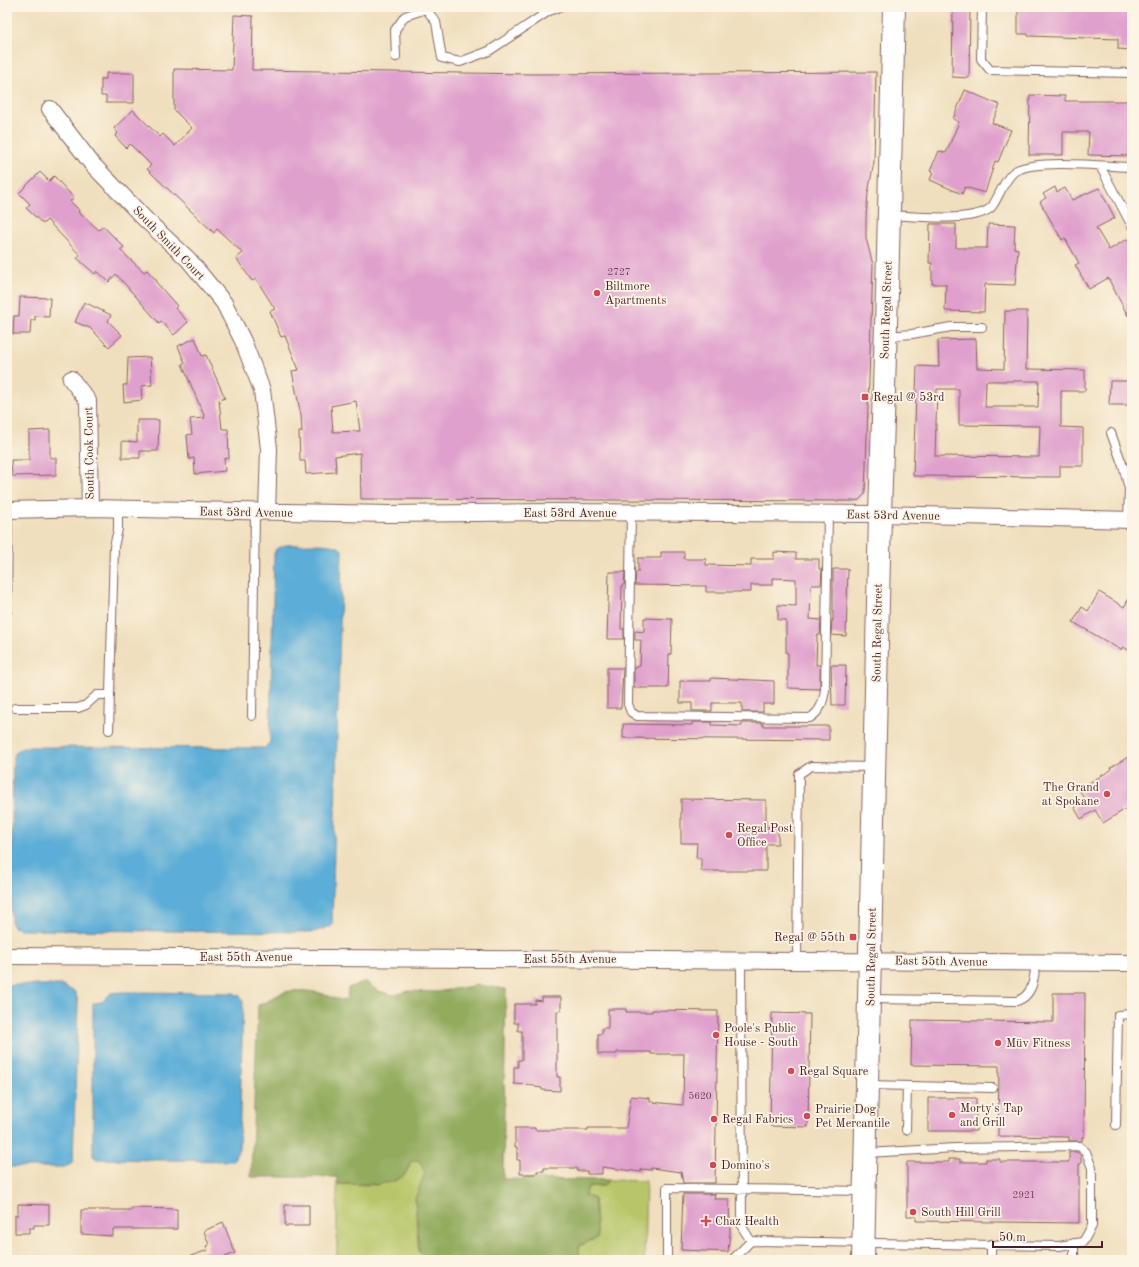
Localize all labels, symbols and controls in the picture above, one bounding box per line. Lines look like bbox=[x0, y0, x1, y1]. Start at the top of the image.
street label: South Smith Court bbox=[130, 204, 207, 283]
street label: South Regal Street bbox=[879, 260, 895, 360]
house number: 2727 bbox=[607, 267, 631, 277]
place label: Biltmore Apartments bbox=[605, 281, 666, 307]
marker: Biltmore Apartments bbox=[592, 288, 602, 298]
place label: Regal @ 53rd bbox=[873, 391, 944, 404]
marker: Regal @ 53rd bbox=[860, 392, 870, 402]
street label: South Cook Court bbox=[83, 406, 97, 500]
street label: East 53rd Avenue bbox=[199, 505, 293, 520]
street label: East 53rd Avenue bbox=[523, 507, 617, 520]
street label: East 53rd Avenue bbox=[846, 508, 940, 523]
street label: South Regal Street bbox=[871, 584, 885, 683]
place label: The Grand at Spokane bbox=[1042, 782, 1099, 808]
marker: The Grand at Spokane bbox=[1102, 789, 1112, 799]
place label: Regal Post Office bbox=[737, 823, 793, 849]
marker: Regal Post Office bbox=[724, 830, 734, 840]
street label: South Regal Street bbox=[865, 908, 879, 1007]
place label: Regal @ 55th bbox=[774, 931, 845, 944]
marker: Regal @ 55th bbox=[848, 932, 858, 942]
street label: East 55th Avenue bbox=[199, 951, 293, 964]
street label: East 55th Avenue bbox=[523, 953, 617, 966]
street label: East 55th Avenue bbox=[894, 954, 988, 969]
place label: Poole's Public House - South bbox=[724, 1023, 799, 1049]
marker: Poole's Public House - South bbox=[711, 1030, 721, 1040]
marker: Müv Fitness bbox=[993, 1038, 1003, 1048]
place label: Müv Fitness bbox=[1006, 1038, 1070, 1050]
marker: Regal Square bbox=[786, 1066, 796, 1076]
place label: Regal Square bbox=[799, 1066, 869, 1078]
house number: 5620 bbox=[688, 1091, 712, 1101]
place label: Morty's Tap and Grill bbox=[960, 1103, 1023, 1129]
place label: Prairie Dog Pet Mercantile bbox=[815, 1104, 890, 1130]
marker: Morty's Tap and Grill bbox=[947, 1110, 957, 1120]
marker: Prairie Dog Pet Mercantile bbox=[802, 1111, 812, 1121]
marker: Regal Fabrics bbox=[709, 1114, 719, 1124]
place label: Regal Fabrics bbox=[722, 1114, 793, 1126]
marker: Domino's bbox=[708, 1160, 718, 1170]
place label: Domino's bbox=[721, 1160, 770, 1172]
house number: 2921 bbox=[1012, 1190, 1036, 1200]
marker: South Hill Grill bbox=[908, 1207, 918, 1217]
place label: South Hill Grill bbox=[921, 1207, 1001, 1219]
marker: Chaz Health bbox=[700, 1215, 712, 1227]
place label: Chaz Health bbox=[715, 1216, 779, 1228]
scale bar bbox=[993, 1223, 1102, 1249]
text: 50 m bbox=[999, 1231, 1026, 1244]

